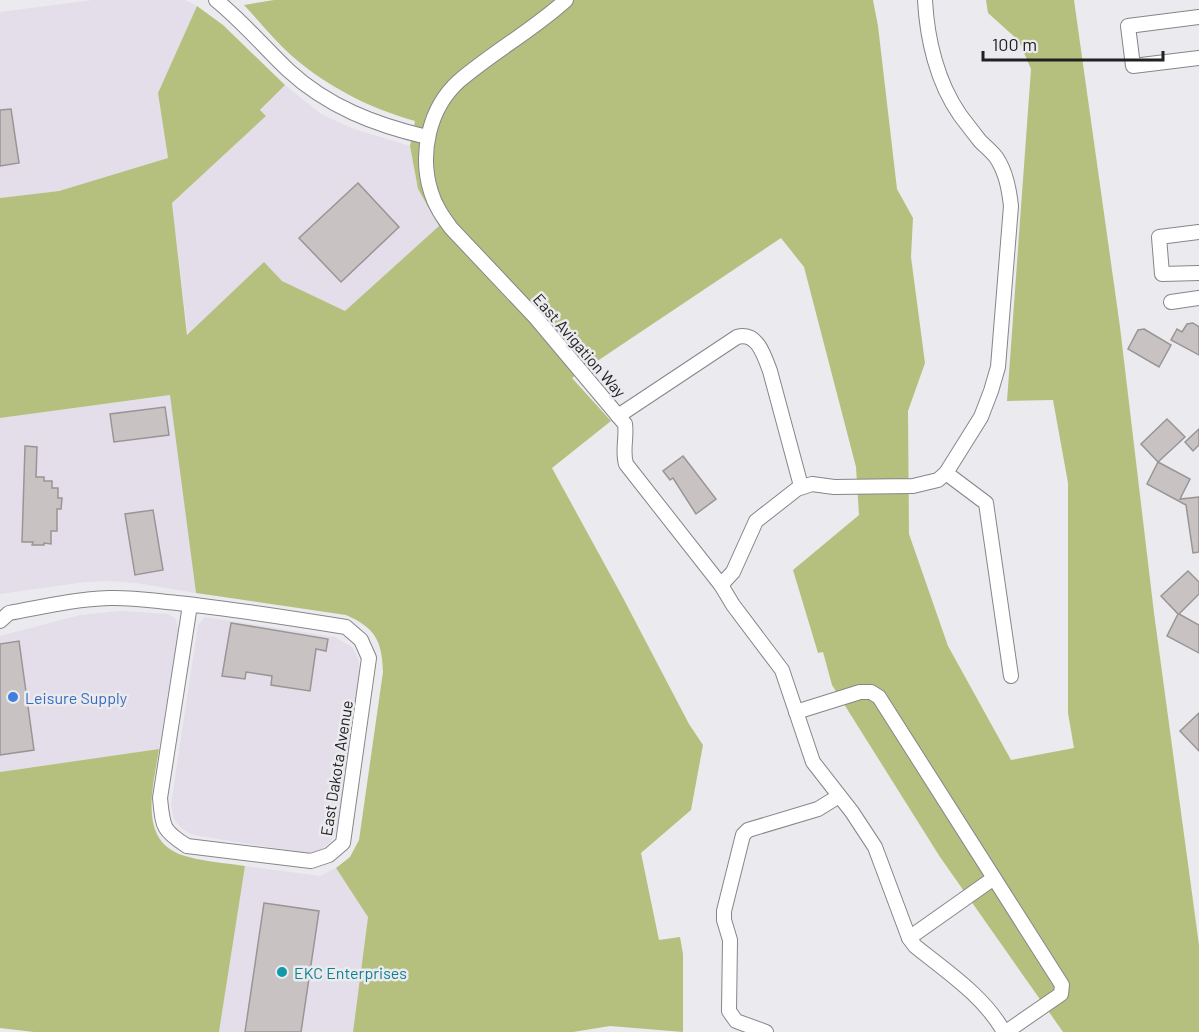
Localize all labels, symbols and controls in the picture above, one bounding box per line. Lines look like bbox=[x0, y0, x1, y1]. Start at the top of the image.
scale bar bbox=[983, 24, 1163, 62]
text: 100 m bbox=[992, 33, 1037, 55]
street label: East Avigation Way bbox=[530, 289, 631, 401]
place label: Leisure Supply bbox=[25, 688, 128, 707]
marker: Leisure Supply bbox=[6, 690, 20, 704]
street label: East Dakota Avenue bbox=[316, 699, 356, 837]
place label: EKC Enterprises bbox=[294, 963, 407, 982]
marker: EKC Enterprises bbox=[275, 965, 289, 979]

